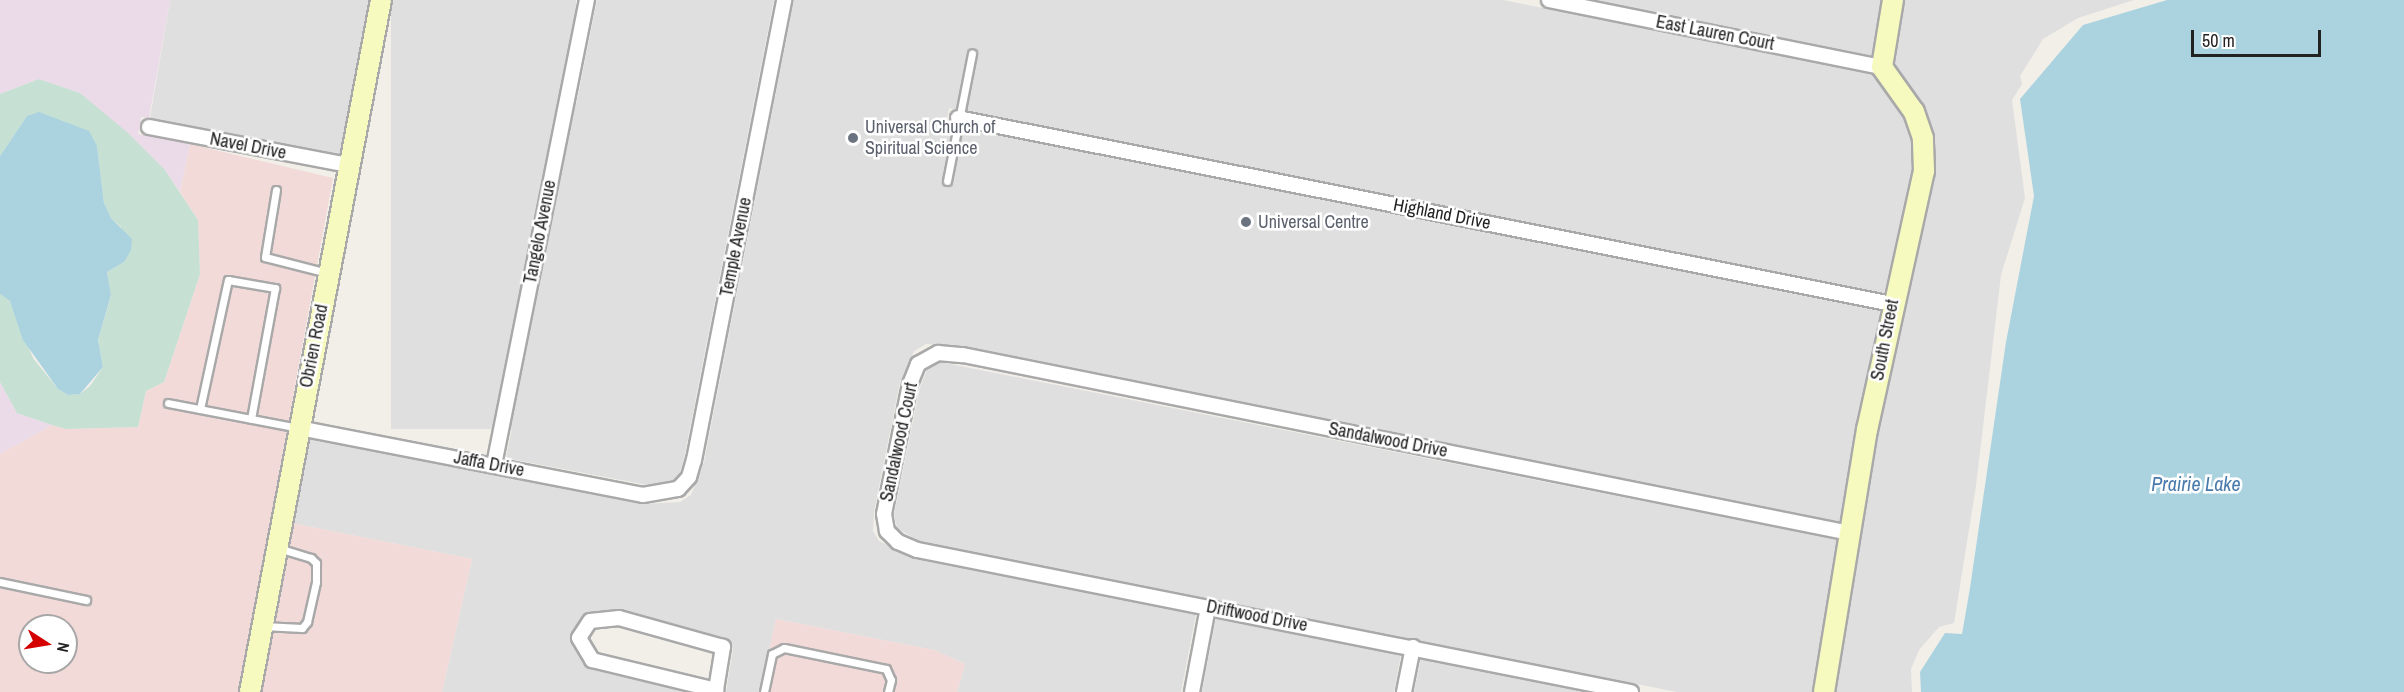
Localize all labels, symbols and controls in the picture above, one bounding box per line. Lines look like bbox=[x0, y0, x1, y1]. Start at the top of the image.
street label: East Lauren Court bbox=[1654, 11, 1776, 55]
scale bar bbox=[2194, 18, 2324, 56]
text: 50 m bbox=[2202, 28, 2235, 53]
place label: Universal Church of Spiritual Science bbox=[865, 117, 995, 160]
street label: Navel Drive bbox=[208, 128, 288, 164]
marker: Universal Church of Spiritual Science bbox=[846, 131, 860, 145]
street label: Tangelo Avenue bbox=[519, 178, 561, 286]
street label: Highland Drive bbox=[1392, 194, 1492, 234]
street label: Temple Avenue bbox=[716, 195, 756, 299]
place label: Universal Centre bbox=[1258, 211, 1369, 233]
marker: Universal Centre bbox=[1239, 215, 1253, 229]
street label: South Street bbox=[1867, 298, 1903, 382]
street label: Obrien Road bbox=[295, 302, 333, 390]
street label: Sandalwood Court bbox=[876, 380, 922, 504]
street label: Sandalwood Drive bbox=[1327, 418, 1449, 462]
street label: Jaffa Drive bbox=[452, 447, 526, 481]
water label: Prairie Lake bbox=[2151, 471, 2241, 495]
street label: Driftwood Drive bbox=[1205, 596, 1309, 636]
north arrow bbox=[18, 614, 78, 674]
text: N bbox=[52, 640, 75, 654]

